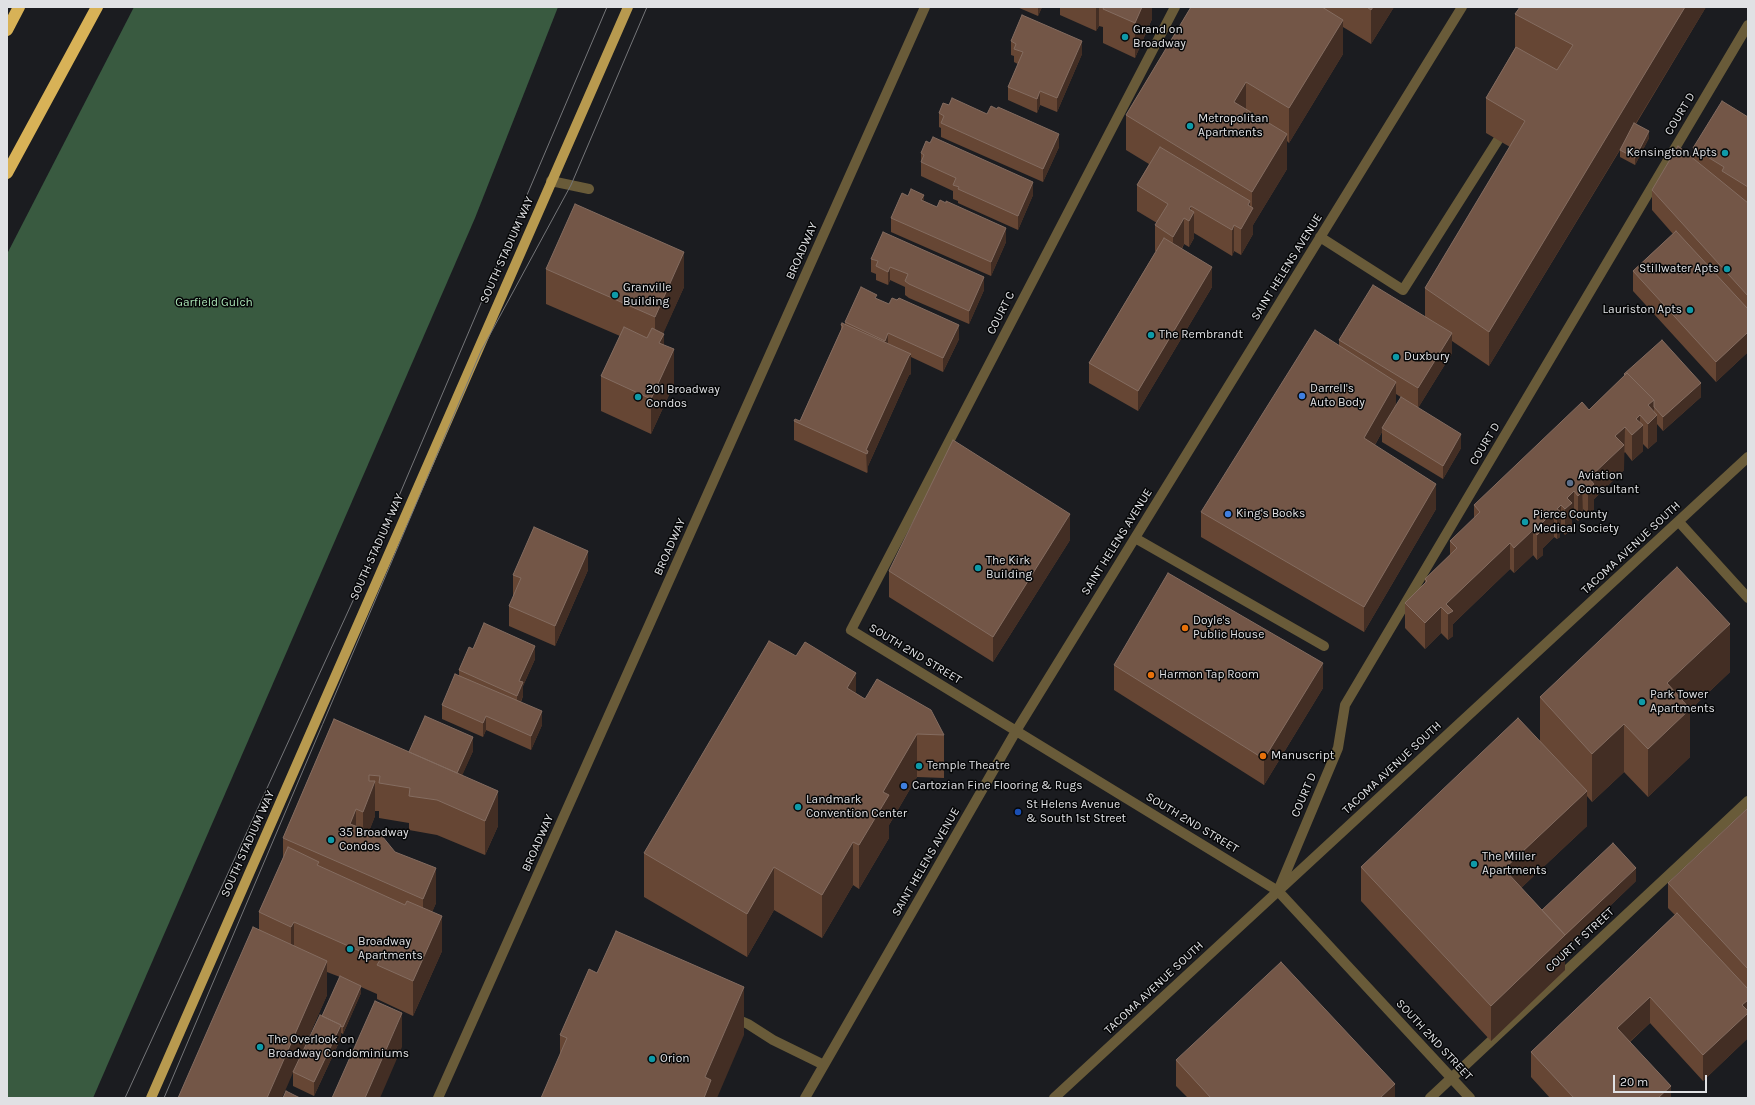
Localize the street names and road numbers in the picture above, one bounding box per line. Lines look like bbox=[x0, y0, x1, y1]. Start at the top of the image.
street label: COURT D bbox=[1662, 90, 1698, 138]
street label: SOUTH STADIUM WAY bbox=[477, 195, 537, 305]
street label: SAINT HELENS AVENUE bbox=[1248, 211, 1326, 323]
street label: BROADWAY bbox=[783, 220, 821, 282]
street label: COURT C bbox=[984, 289, 1018, 337]
street label: COURT D bbox=[1467, 420, 1503, 468]
street label: SAINT HELENS AVENUE bbox=[1078, 486, 1156, 598]
street label: SOUTH STADIUM WAY bbox=[347, 492, 407, 602]
street label: TACOMA AVENUE SOUTH bbox=[1579, 498, 1683, 598]
street label: BROADWAY bbox=[651, 516, 689, 578]
street label: SOUTH 2ND STREET bbox=[866, 621, 964, 687]
street label: TACOMA AVENUE SOUTH bbox=[1340, 718, 1444, 818]
street label: COURT D bbox=[1288, 771, 1320, 819]
street label: SOUTH STADIUM WAY bbox=[218, 789, 278, 899]
street label: SOUTH 2ND STREET bbox=[1143, 790, 1241, 856]
street label: SAINT HELENS AVENUE bbox=[889, 805, 963, 919]
street label: BROADWAY bbox=[519, 812, 557, 874]
street label: COURT F STREET bbox=[1543, 905, 1617, 975]
street label: TACOMA AVENUE SOUTH bbox=[1102, 938, 1206, 1038]
street label: SOUTH 2ND STREET bbox=[1393, 996, 1475, 1084]

